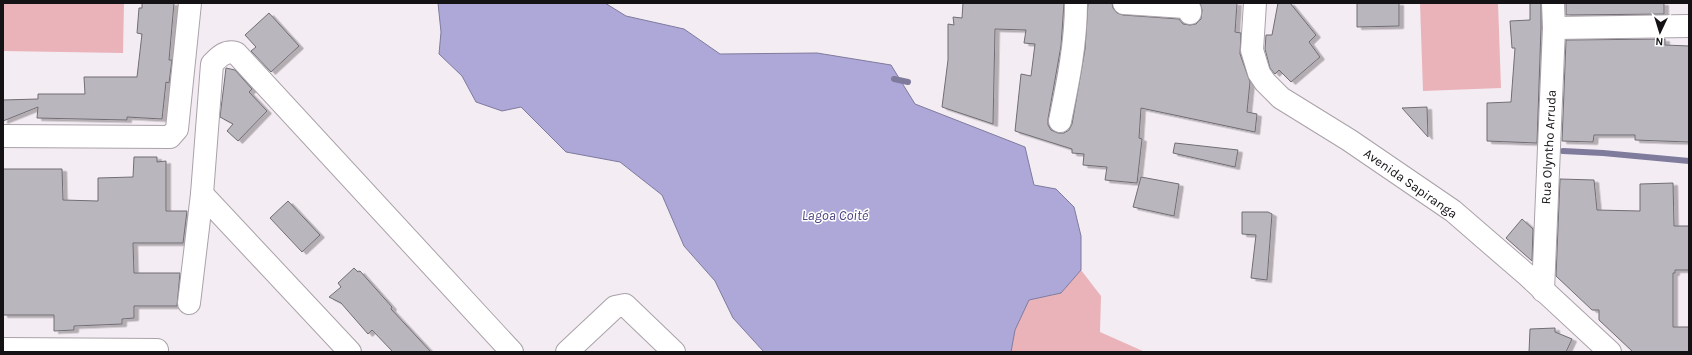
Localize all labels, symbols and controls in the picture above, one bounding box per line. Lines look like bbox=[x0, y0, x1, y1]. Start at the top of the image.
north arrow bbox=[1640, 12, 1680, 52]
text: N bbox=[1655, 35, 1664, 48]
street label: Rua Olyntho Arruda bbox=[1538, 89, 1559, 205]
street label: Avenida Sapiranga bbox=[1361, 146, 1460, 221]
water label: Lagoa Coité bbox=[802, 207, 869, 224]

